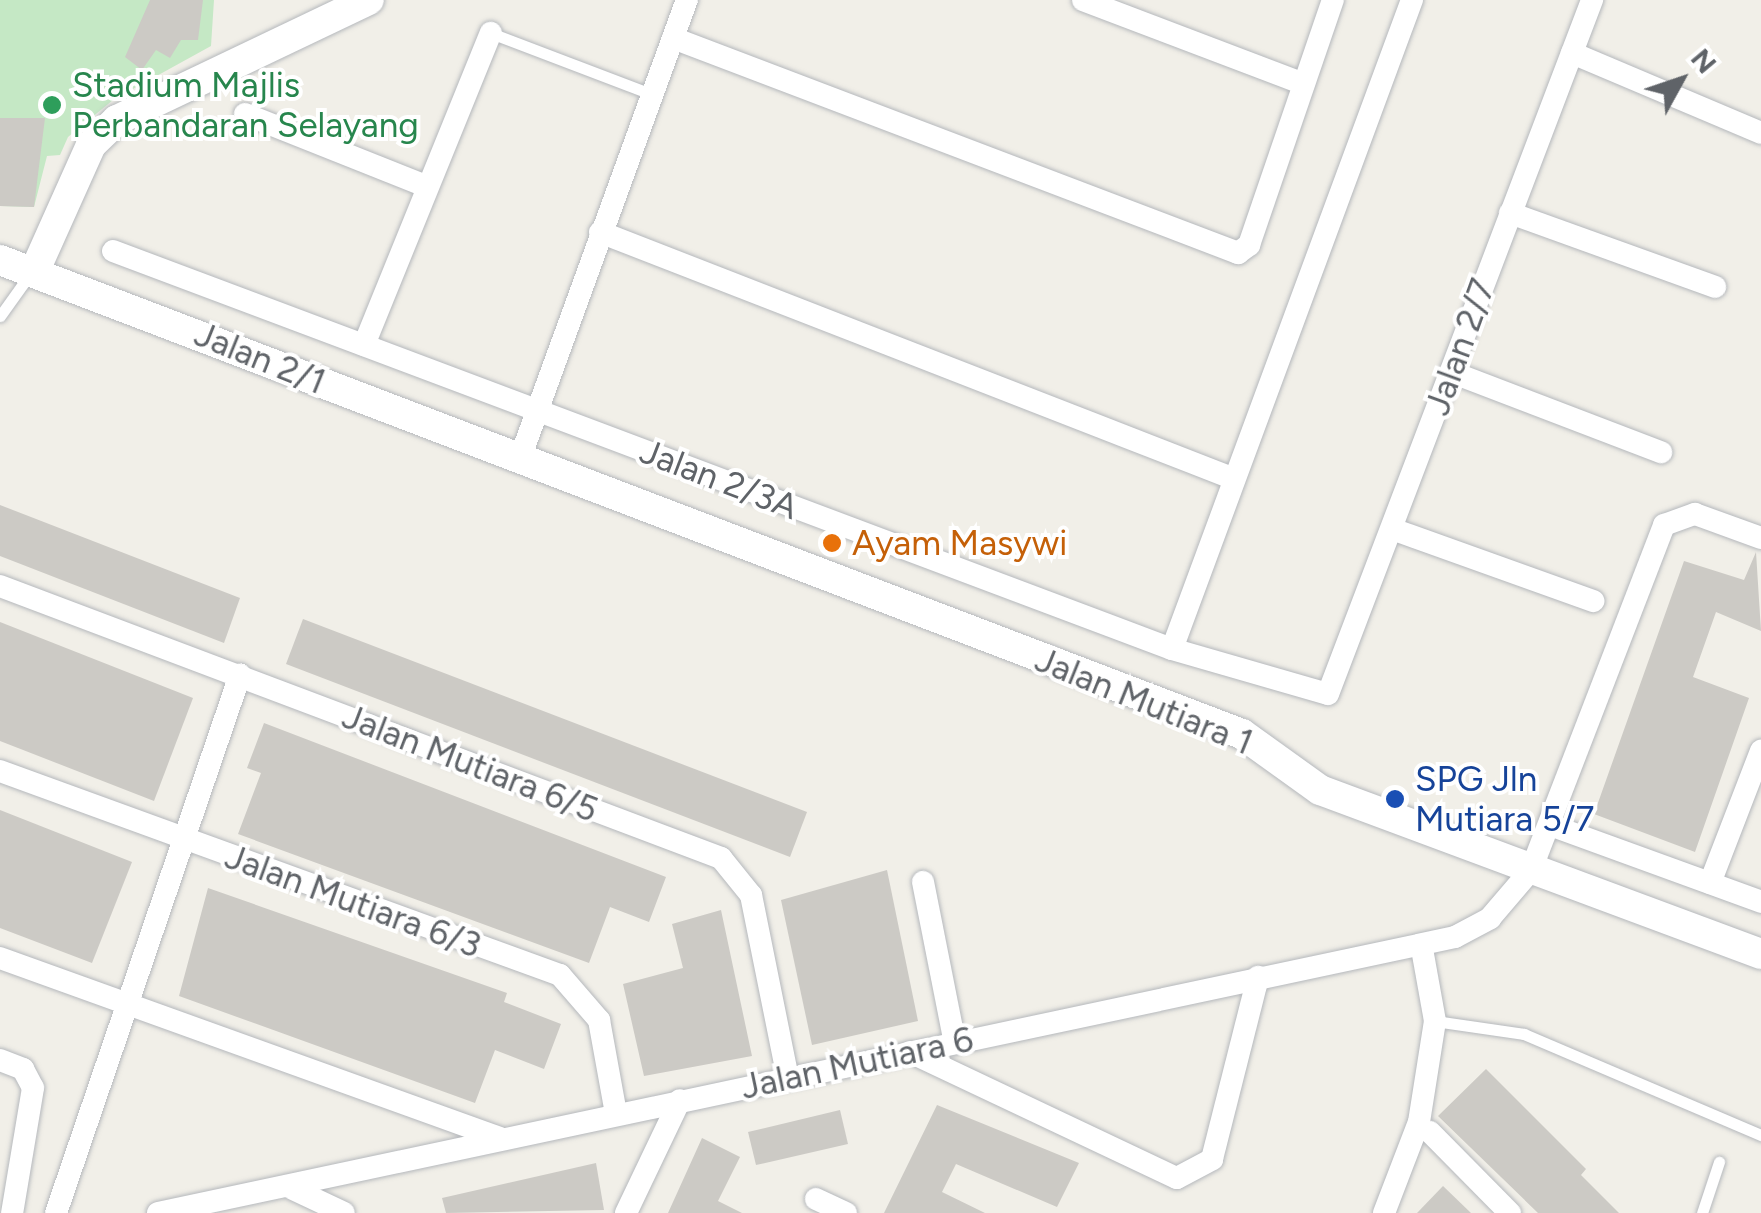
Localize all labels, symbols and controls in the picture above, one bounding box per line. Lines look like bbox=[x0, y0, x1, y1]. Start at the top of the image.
north arrow bbox=[1631, 30, 1731, 130]
text: N bbox=[1684, 41, 1724, 80]
place label: Stadium Majlis Perbandaran Selayang bbox=[72, 64, 419, 146]
marker: Stadium Majlis Perbandaran Selayang bbox=[41, 94, 63, 116]
street label: Jalan 2/7 bbox=[1416, 273, 1504, 421]
street label: Jalan 2/1 bbox=[189, 313, 331, 403]
street label: Jalan 2/3A bbox=[634, 430, 804, 528]
place label: Ayam Masywi bbox=[852, 522, 1067, 564]
marker: Ayam Masywi bbox=[821, 532, 843, 554]
street label: Jalan Mutiara 1 bbox=[1029, 638, 1259, 764]
street label: Jalan Mutiara 6/5 bbox=[337, 695, 603, 831]
place label: SPG Jln Mutiara 5/7 bbox=[1415, 758, 1594, 840]
marker: SPG Jln Mutiara 5/7 bbox=[1384, 788, 1406, 810]
street label: Jalan Mutiara 6/3 bbox=[220, 835, 486, 967]
street label: Jalan Mutiara 6 bbox=[737, 1018, 977, 1108]

